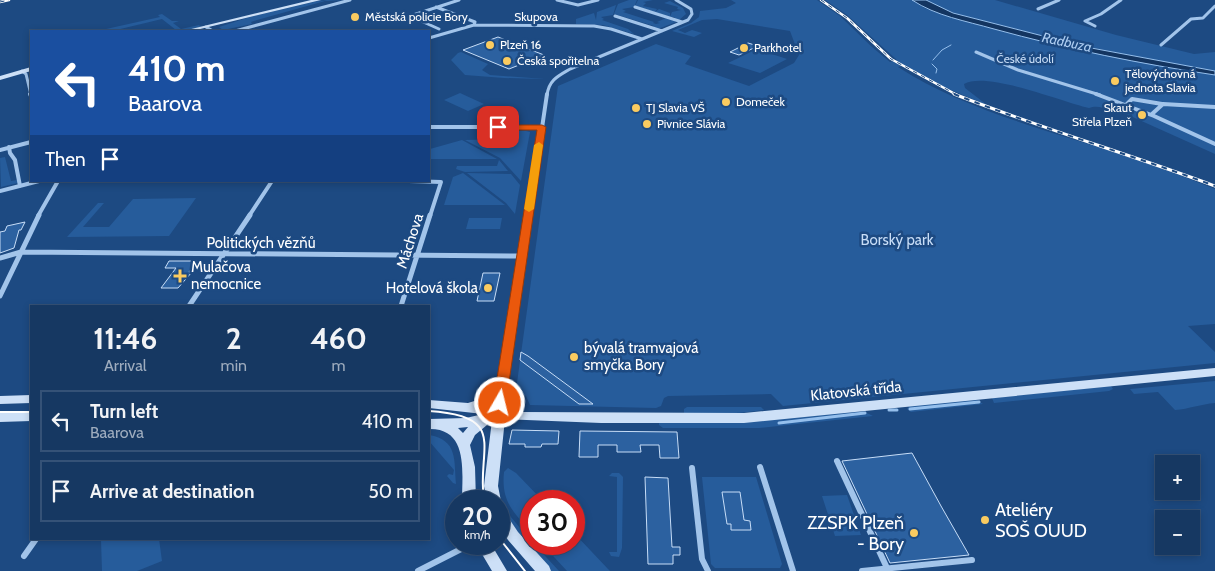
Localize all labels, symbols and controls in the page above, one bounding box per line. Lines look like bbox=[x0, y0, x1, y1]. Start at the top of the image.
place label: Městská policie Bory bbox=[365, 9, 468, 24]
street label: Skupova bbox=[514, 9, 558, 24]
marker: Městská policie Bory bbox=[349, 11, 361, 23]
water label: Radbuza bbox=[1041, 28, 1093, 56]
place label: Plzeň 16 bbox=[500, 37, 542, 52]
marker: Plzeň 16 bbox=[484, 39, 496, 51]
place label: Parkhotel bbox=[754, 40, 802, 55]
marker: Parkhotel bbox=[738, 42, 750, 54]
text: 410 m bbox=[128, 47, 225, 90]
icon: left bbox=[45, 50, 110, 115]
park label: České údolí bbox=[996, 51, 1054, 66]
place label: Česká spořitelna bbox=[517, 53, 600, 68]
marker: Česká spořitelna bbox=[501, 55, 513, 67]
place label: Tělovýchovná jednota Slavia bbox=[1124, 66, 1196, 95]
marker: Tělovýchovná jednota Slavia bbox=[1109, 75, 1121, 87]
text: Baarova bbox=[128, 90, 202, 117]
place label: Domeček bbox=[736, 94, 786, 109]
marker: Domeček bbox=[720, 96, 732, 108]
place label: TJ Slavia VŠ bbox=[646, 100, 705, 115]
place label: Skaut Střela Plzeň bbox=[1072, 100, 1132, 129]
marker: TJ Slavia VŠ bbox=[630, 102, 642, 114]
pin bbox=[477, 106, 519, 148]
marker: Skaut Střela Plzeň bbox=[1136, 109, 1148, 121]
icon: arrive bbox=[484, 113, 512, 141]
place label: Pivnice Slávia bbox=[657, 116, 725, 131]
marker: Pivnice Slávia bbox=[641, 118, 653, 130]
icon: arrive bbox=[96, 145, 124, 173]
text: Then bbox=[45, 148, 86, 171]
street label: Máchova bbox=[393, 210, 428, 271]
park label: Borský park bbox=[861, 231, 934, 249]
street label: Politických vězňů bbox=[206, 234, 316, 252]
place label: Mulačova nemocnice bbox=[191, 258, 262, 293]
marker: Mulačova nemocnice bbox=[173, 269, 187, 283]
place label: Hotelová škola bbox=[386, 279, 479, 297]
marker: Hotelová škola bbox=[482, 282, 494, 294]
text: 11:46 bbox=[93, 320, 157, 357]
text: 2 bbox=[226, 320, 242, 357]
text: 460 bbox=[310, 320, 367, 357]
place label: bývalá tramvajová smyčka Bory bbox=[584, 339, 699, 374]
marker: bývalá tramvajová smyčka Bory bbox=[568, 351, 580, 363]
text: Arrival bbox=[104, 356, 147, 375]
text: min bbox=[221, 356, 247, 375]
text: m bbox=[331, 356, 346, 375]
position arrow bbox=[473, 376, 525, 428]
street label: Klatovská třída bbox=[810, 377, 903, 405]
text: Turn left bbox=[90, 400, 158, 423]
icon: left bbox=[47, 407, 75, 435]
text: 410 m bbox=[362, 410, 413, 433]
text: Baarova bbox=[90, 423, 144, 442]
map controls bbox=[1155, 455, 1200, 555]
button: + bbox=[1155, 455, 1200, 500]
icon: arrive bbox=[47, 477, 75, 505]
text: Arrive at destination bbox=[90, 480, 254, 503]
text: 50 m bbox=[369, 480, 413, 503]
speed limit sign: 30 bbox=[520, 490, 585, 555]
place label: Ateliéry SOŠ OUUD bbox=[995, 499, 1087, 542]
text: 20 bbox=[462, 501, 493, 531]
button: − bbox=[1155, 510, 1200, 555]
place label: ZZSPK Plzeň - Bory bbox=[807, 512, 904, 555]
marker: Ateliéry SOŠ OUUD bbox=[979, 514, 991, 526]
text: km/h bbox=[464, 527, 491, 542]
marker: ZZSPK Plzeň - Bory bbox=[908, 527, 920, 539]

